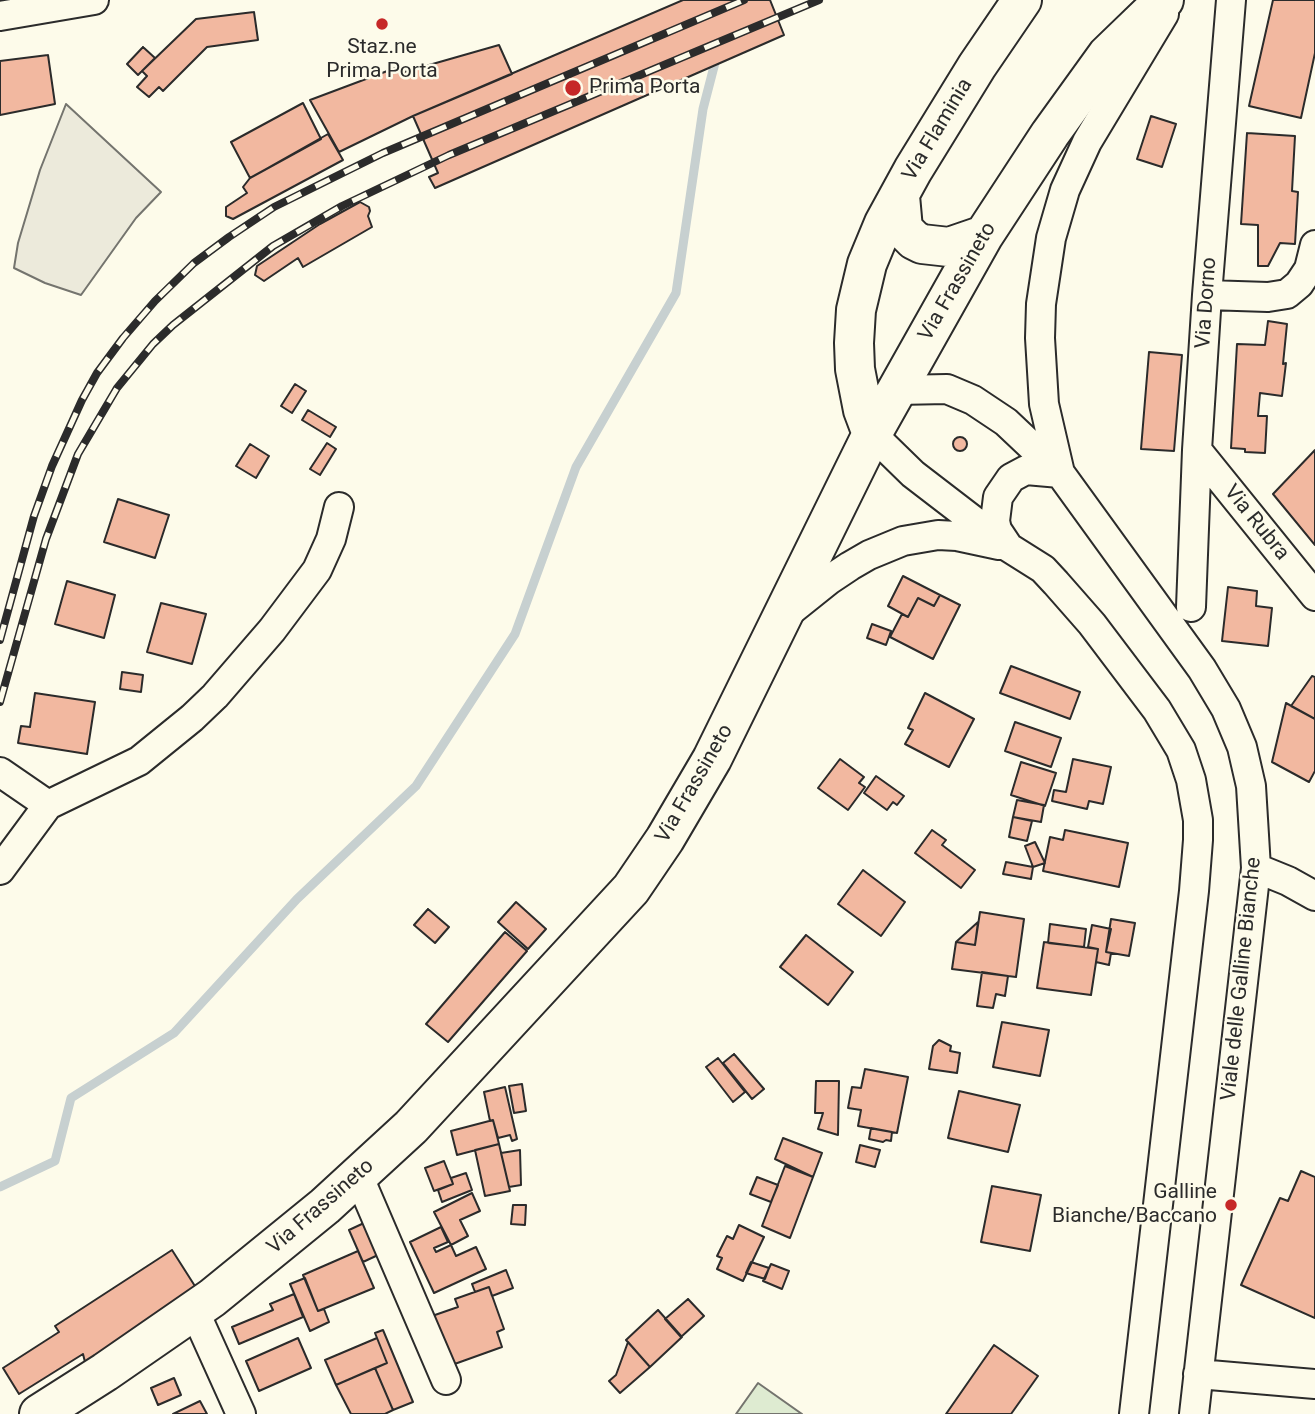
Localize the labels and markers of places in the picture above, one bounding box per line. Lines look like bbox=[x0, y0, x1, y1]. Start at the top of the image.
marker: Staz.ne Prima Porta bbox=[374, 16, 390, 32]
place label: Staz.ne Prima Porta bbox=[326, 35, 438, 85]
place label: Prima Porta bbox=[589, 75, 701, 101]
marker: Prima Porta bbox=[563, 78, 583, 98]
place label: Galline Bianche/Baccano bbox=[1052, 1180, 1217, 1230]
marker: Galline Bianche/Baccano bbox=[1223, 1197, 1239, 1213]

